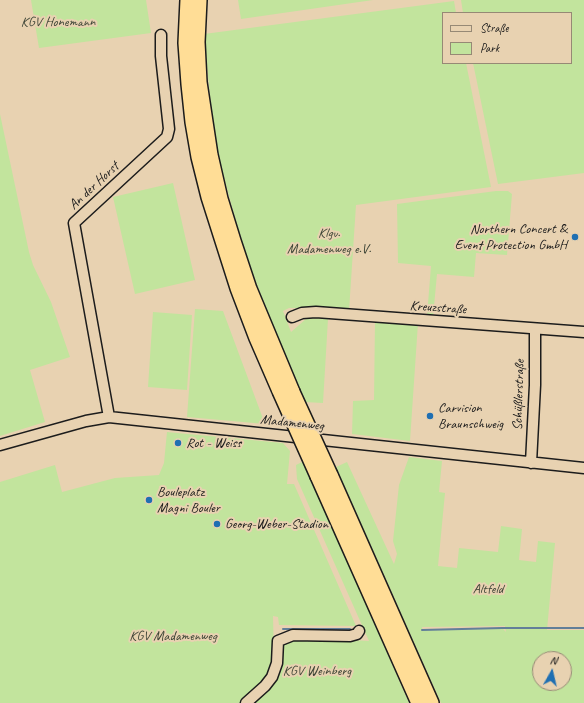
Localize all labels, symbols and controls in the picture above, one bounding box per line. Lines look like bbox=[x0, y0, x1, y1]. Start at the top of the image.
legend bbox=[442, 12, 572, 64]
park label: KGV Honemann bbox=[21, 14, 95, 30]
text: Straße bbox=[480, 20, 508, 36]
text: Park bbox=[480, 40, 499, 56]
street label: An der Horst bbox=[65, 159, 123, 213]
place label: Northern Concert & Event Protection GmbH bbox=[455, 221, 567, 254]
park label: Klgv. Madamenweg e.V. bbox=[287, 225, 371, 258]
marker: Northern Concert & Event Protection GmbH bbox=[570, 232, 580, 242]
street label: Kreuzstraße bbox=[409, 298, 467, 318]
street label: Schüßlerstraße bbox=[509, 359, 529, 431]
place label: Carvision Braunschweig bbox=[438, 400, 503, 432]
street label: Madamenweg bbox=[260, 411, 324, 435]
marker: Carvision Braunschweig bbox=[425, 411, 435, 421]
place label: Rot - Weiss bbox=[186, 435, 241, 451]
marker: Rot - Weiss bbox=[173, 438, 183, 448]
place label: Bouleplatz Magni Bouler bbox=[157, 484, 220, 516]
marker: Bouleplatz Magni Bouler bbox=[144, 495, 154, 505]
place label: Georg-Weber-Stadion bbox=[225, 516, 328, 532]
marker: Georg-Weber-Stadion bbox=[212, 519, 222, 529]
park label: Altfeld bbox=[473, 581, 503, 597]
park label: KGV Madamenweg bbox=[129, 628, 217, 644]
north arrow bbox=[532, 651, 572, 691]
text: N bbox=[549, 653, 558, 668]
park label: KGV Weinberg bbox=[283, 663, 351, 679]

